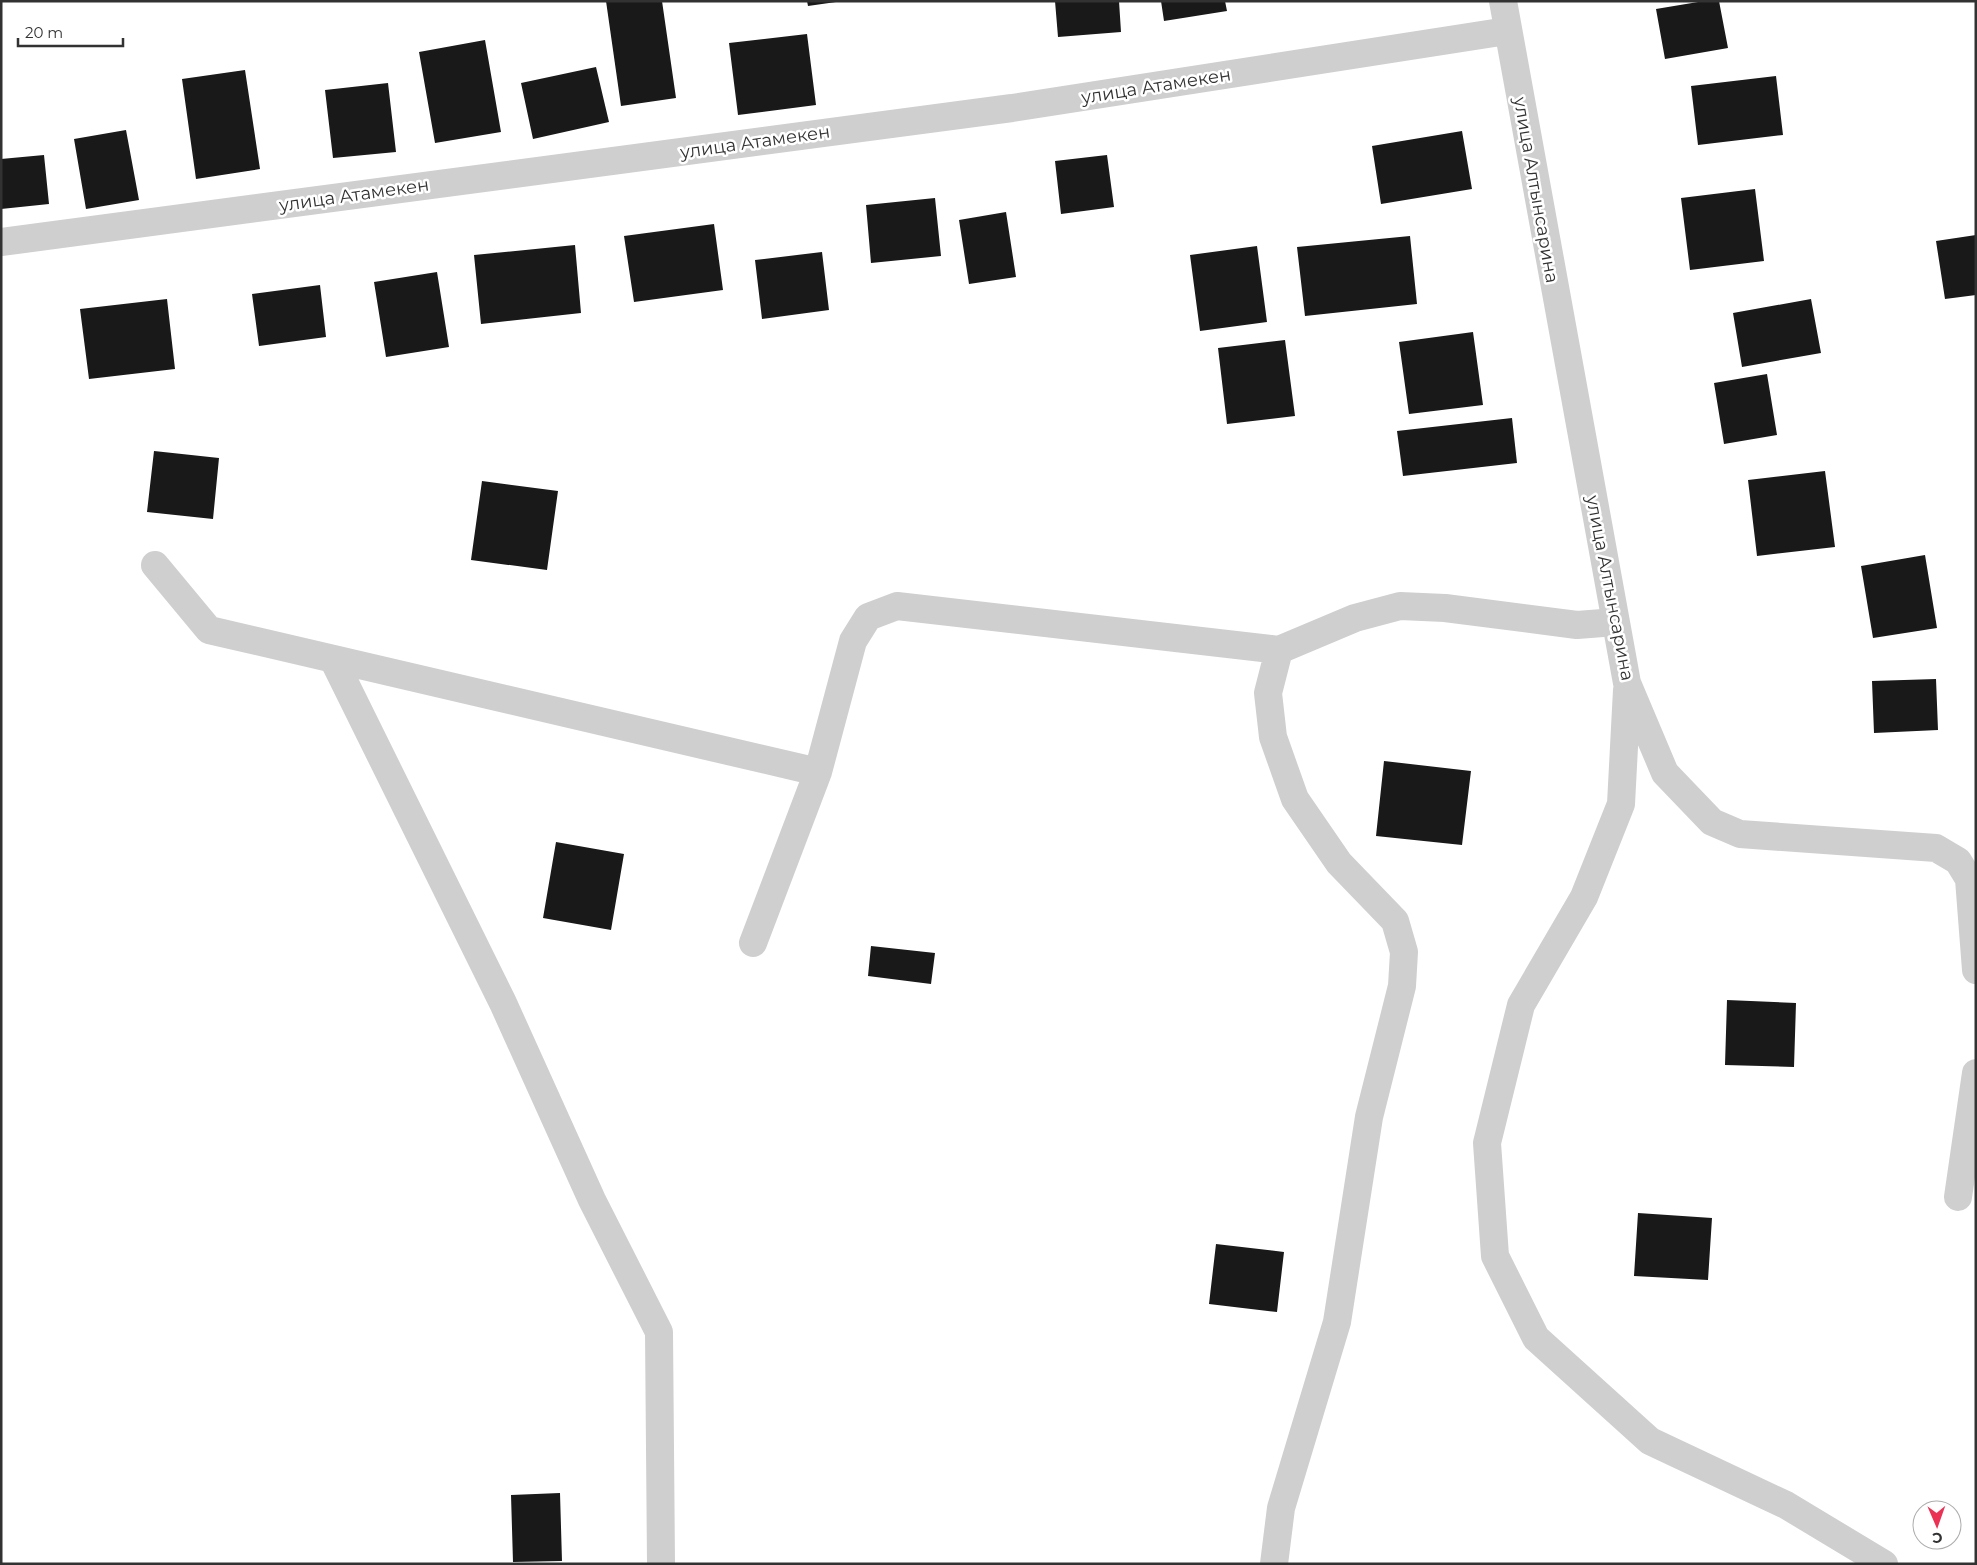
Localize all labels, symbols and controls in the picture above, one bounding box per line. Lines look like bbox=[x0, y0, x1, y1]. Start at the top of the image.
scale bar bbox=[18, 15, 122, 47]
text: 20 m bbox=[25, 23, 63, 42]
street label: улица Атамекен bbox=[1079, 63, 1232, 109]
street label: улица Алтынсарина bbox=[1509, 94, 1563, 285]
street label: улица Атамекен bbox=[678, 121, 831, 164]
street label: улица Атамекен bbox=[277, 174, 430, 217]
street label: улица Алтынсарина bbox=[1581, 492, 1639, 683]
north arrow bbox=[1912, 1500, 1962, 1550]
text: С bbox=[1932, 1529, 1943, 1547]

